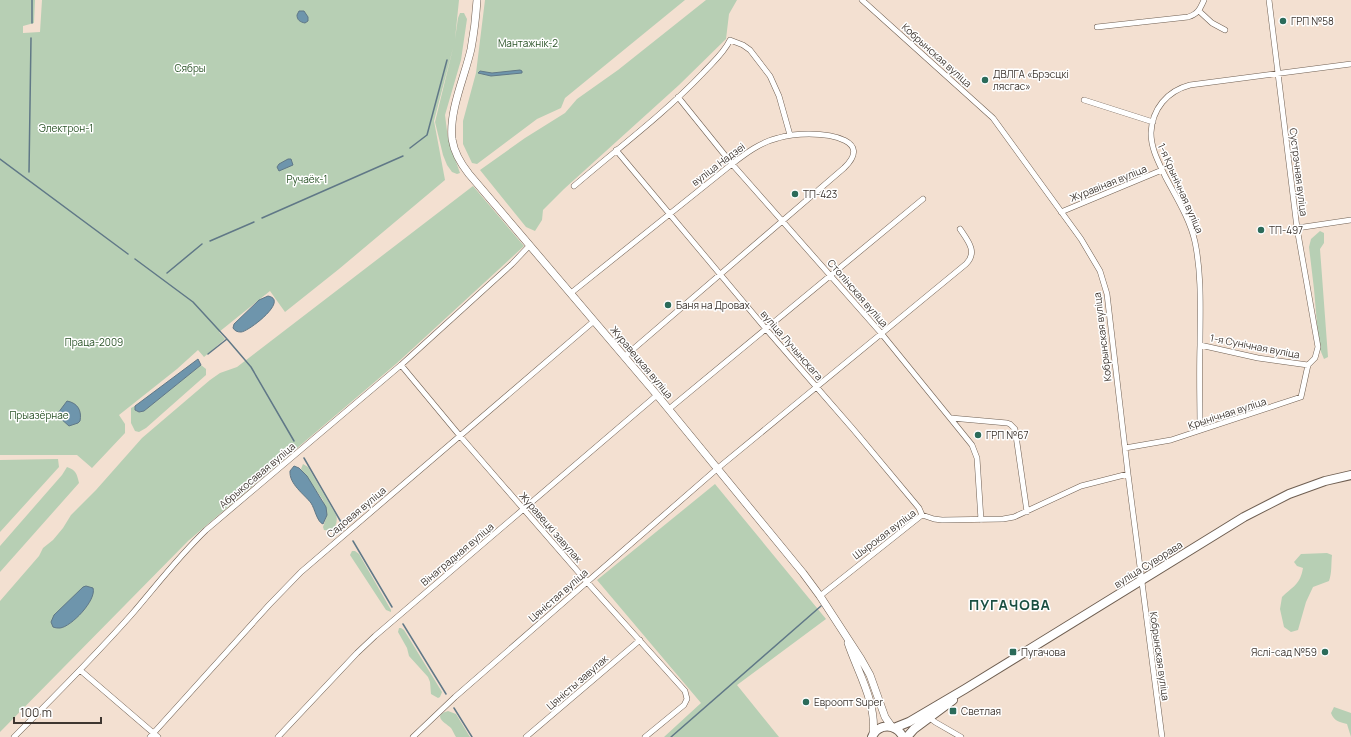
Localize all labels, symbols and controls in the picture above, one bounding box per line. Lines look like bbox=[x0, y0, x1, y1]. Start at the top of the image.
place label: ГРП №58 bbox=[1291, 14, 1334, 28]
marker: ГРП №58 bbox=[1278, 16, 1288, 26]
street label: Кобрынская вуліца bbox=[899, 20, 975, 90]
park label: Мантажнік-2 bbox=[498, 36, 558, 50]
park label: Сябры bbox=[174, 61, 206, 75]
place label: ДВЛГА «Брэсцкі лясгас» bbox=[993, 67, 1069, 93]
marker: ДВЛГА «Брэсцкі лясгас» bbox=[980, 75, 990, 85]
park label: Электрон-1 bbox=[39, 121, 93, 135]
street label: Сустрэчная вуліца bbox=[1287, 127, 1311, 217]
street label: вуліца Надзеі bbox=[688, 139, 748, 189]
street label: 1-я Крынічная вуліца bbox=[1155, 141, 1207, 235]
street label: Журавіная вуліца bbox=[1067, 161, 1149, 205]
park label: Ручаёк-1 bbox=[287, 172, 327, 186]
place label: ТП-423 bbox=[803, 187, 837, 201]
marker: ТП-423 bbox=[790, 189, 800, 199]
place label: ТП-497 bbox=[1269, 223, 1303, 237]
marker: ТП-497 bbox=[1256, 225, 1266, 235]
street label: Столінская вуліца bbox=[825, 256, 891, 330]
street label: Кобрынская вуліца bbox=[1090, 292, 1114, 382]
place label: Баня на Дровах bbox=[676, 298, 751, 312]
marker: Баня на Дровах bbox=[663, 300, 673, 310]
street label: вуліца Лучынскага bbox=[758, 307, 826, 383]
street label: Журавецкая вуліца bbox=[607, 323, 677, 401]
street label: 1-я Сунічная вуліца bbox=[1209, 330, 1301, 362]
park label: Праца-2009 bbox=[65, 335, 123, 349]
street label: Крынічная вуліца bbox=[1186, 394, 1268, 432]
park label: Прыазёрнае bbox=[9, 408, 69, 422]
place label: ГРП №67 bbox=[986, 428, 1029, 442]
marker: ГРП №67 bbox=[973, 430, 983, 440]
street label: Абрыкосавая вуліца bbox=[216, 439, 298, 511]
street label: Садовая вуліца bbox=[323, 483, 389, 541]
street label: Журавецкі завулак bbox=[516, 489, 586, 566]
street label: Шырокая вуліца bbox=[849, 506, 919, 562]
street label: Вінаградная вуліца bbox=[418, 519, 496, 589]
street label: вуліца Суворава bbox=[1111, 537, 1185, 591]
street label: Цяністая вуліца bbox=[525, 565, 591, 625]
district label: ПУГАЧОВА bbox=[969, 595, 1051, 614]
street label: Кобрынская вуліца bbox=[1147, 611, 1173, 701]
place label: Пугачова bbox=[1021, 645, 1065, 659]
place label: Яслі-сад №59 bbox=[1251, 645, 1317, 659]
marker: Пугачова bbox=[1008, 647, 1018, 657]
marker: Яслі-сад №59 bbox=[1320, 647, 1330, 657]
street label: Цяністы завулак bbox=[543, 651, 612, 713]
place label: Евроопт Super bbox=[814, 695, 883, 709]
marker: Евроопт Super bbox=[801, 697, 811, 707]
scale bar bbox=[14, 699, 101, 725]
text: 100 m bbox=[20, 704, 52, 721]
place label: Светлая bbox=[961, 704, 1001, 718]
marker: Светлая bbox=[948, 706, 958, 716]

